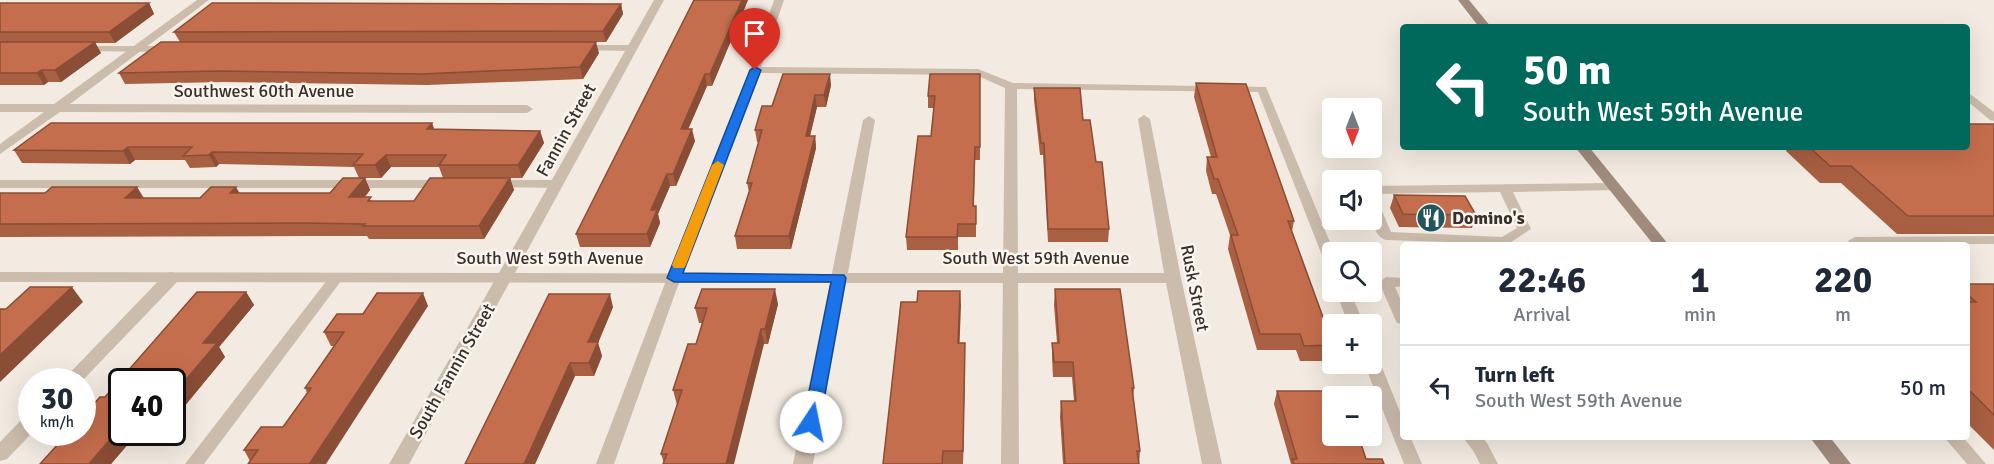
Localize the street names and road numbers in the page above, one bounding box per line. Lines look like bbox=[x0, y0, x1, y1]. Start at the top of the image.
street label: Southwest 60th Avenue bbox=[174, 80, 354, 102]
street label: Fannin Street bbox=[531, 80, 601, 180]
street label: Rusk Street bbox=[1176, 243, 1214, 333]
street label: South West 59th Avenue bbox=[457, 247, 643, 269]
street label: South West 59th Avenue bbox=[943, 247, 1129, 269]
street label: South Fannin Street bbox=[404, 300, 500, 442]

